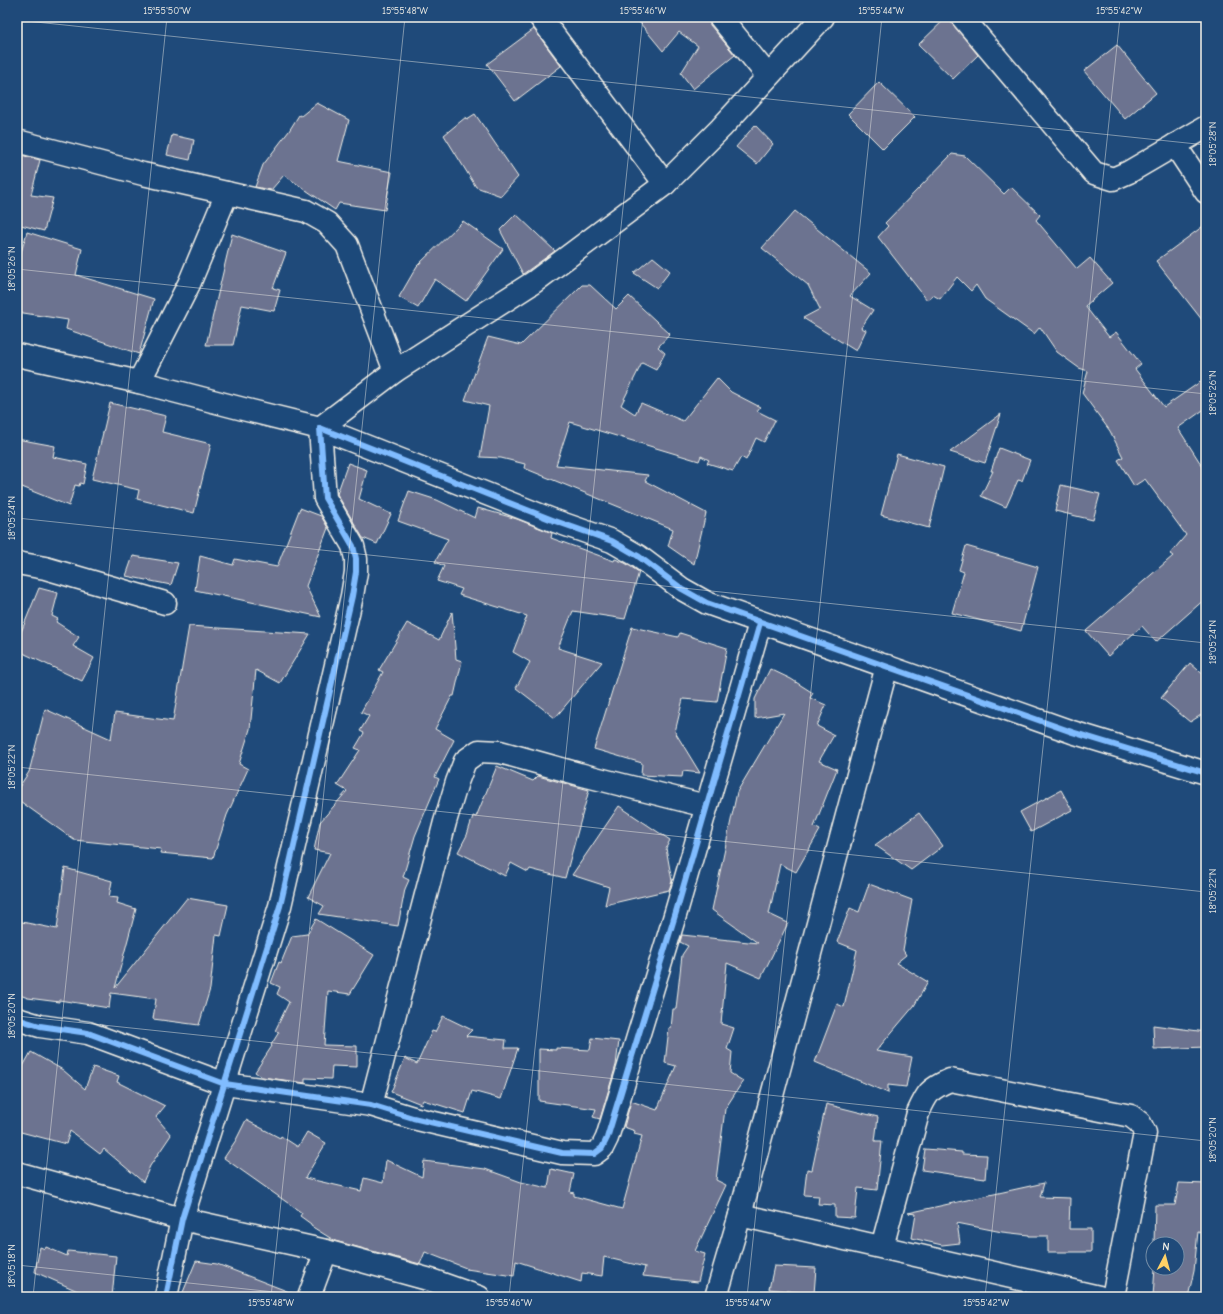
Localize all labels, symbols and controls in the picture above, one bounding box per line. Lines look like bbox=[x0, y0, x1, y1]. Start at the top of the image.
text: 15°55'50"W bbox=[143, 5, 191, 17]
text: 15°55'48"W bbox=[382, 5, 428, 17]
text: 15°55'46"W bbox=[620, 5, 666, 17]
text: 15°55'44"W bbox=[858, 5, 904, 17]
text: 15°55'42"W bbox=[1096, 5, 1142, 17]
text: 18°05'28"N bbox=[1207, 122, 1219, 166]
text: 18°05'26"N bbox=[6, 246, 18, 292]
text: 18°05'26"N bbox=[1207, 370, 1219, 416]
text: 18°05'24"N bbox=[6, 496, 18, 540]
text: 18°05'24"N bbox=[1207, 620, 1219, 664]
text: 18°05'22"N bbox=[6, 745, 18, 789]
text: 18°05'22"N bbox=[1207, 869, 1219, 913]
text: 18°05'20"N bbox=[6, 993, 18, 1039]
text: 18°05'20"N bbox=[1207, 1117, 1219, 1163]
north arrow bbox=[1145, 1236, 1185, 1276]
text: N bbox=[1162, 1240, 1170, 1253]
text: 18°05'18"N bbox=[6, 1244, 18, 1288]
text: 15°55'48"W bbox=[248, 1297, 294, 1309]
text: 15°55'46"W bbox=[486, 1297, 532, 1309]
text: 15°55'44"W bbox=[725, 1297, 771, 1309]
text: 15°55'42"W bbox=[963, 1297, 1009, 1309]

